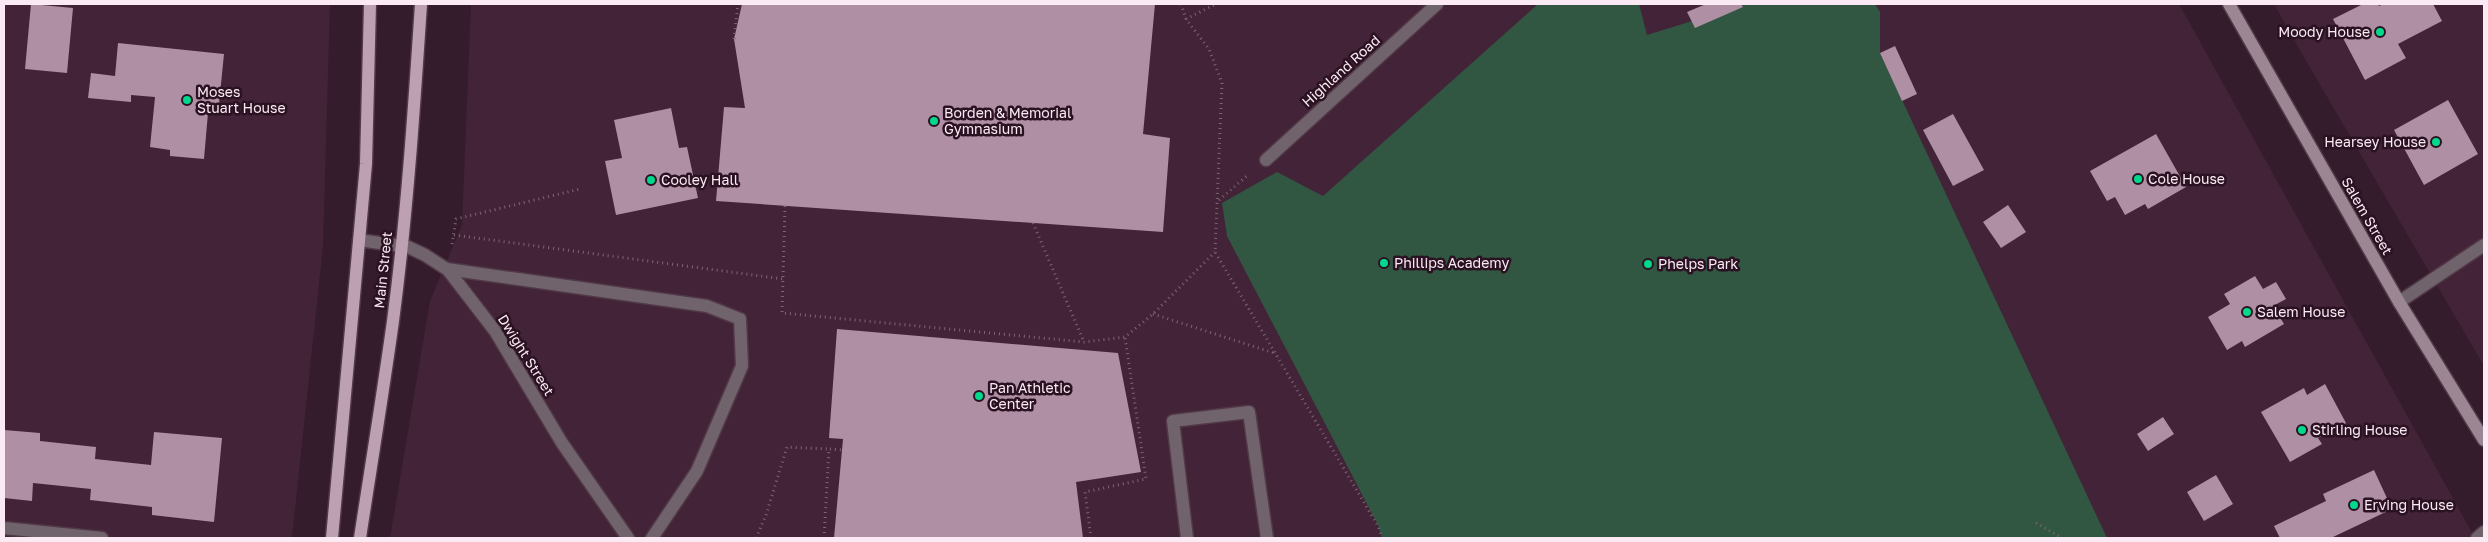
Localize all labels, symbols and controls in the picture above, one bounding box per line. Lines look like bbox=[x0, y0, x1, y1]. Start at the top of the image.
place label: Moody House bbox=[2278, 23, 2370, 40]
marker: Moody House bbox=[2374, 26, 2386, 38]
street label: Highland Road bbox=[1298, 31, 1383, 110]
place label: Moses Stuart House bbox=[197, 83, 286, 116]
marker: Moses Stuart House bbox=[181, 94, 193, 106]
place label: Borden & Memorial Gymnasium bbox=[944, 104, 1071, 137]
marker: Borden & Memorial Gymnasium bbox=[928, 115, 940, 127]
place label: Hearsey House bbox=[2324, 133, 2426, 150]
marker: Hearsey House bbox=[2430, 136, 2442, 148]
place label: Cole House bbox=[2148, 170, 2225, 187]
place label: Cooley Hall bbox=[661, 171, 738, 188]
marker: Cole House bbox=[2132, 173, 2144, 185]
marker: Cooley Hall bbox=[645, 174, 657, 186]
street label: Salem Street bbox=[2338, 174, 2396, 258]
street label: Main Street bbox=[370, 231, 395, 309]
place label: Phillips Academy bbox=[1394, 254, 1509, 271]
place label: Phelps Park bbox=[1658, 255, 1738, 272]
marker: Phillips Academy bbox=[1378, 257, 1390, 269]
marker: Phelps Park bbox=[1642, 258, 1654, 270]
place label: Salem House bbox=[2257, 303, 2345, 320]
marker: Salem House bbox=[2241, 306, 2253, 318]
street label: Dwight Street bbox=[495, 311, 558, 398]
place label: Pan Athletic Center bbox=[989, 379, 1071, 412]
marker: Pan Athletic Center bbox=[973, 390, 985, 402]
place label: Stirling House bbox=[2312, 421, 2408, 438]
marker: Stirling House bbox=[2296, 424, 2308, 436]
place label: Erving House bbox=[2364, 496, 2454, 513]
marker: Erving House bbox=[2348, 499, 2360, 511]

